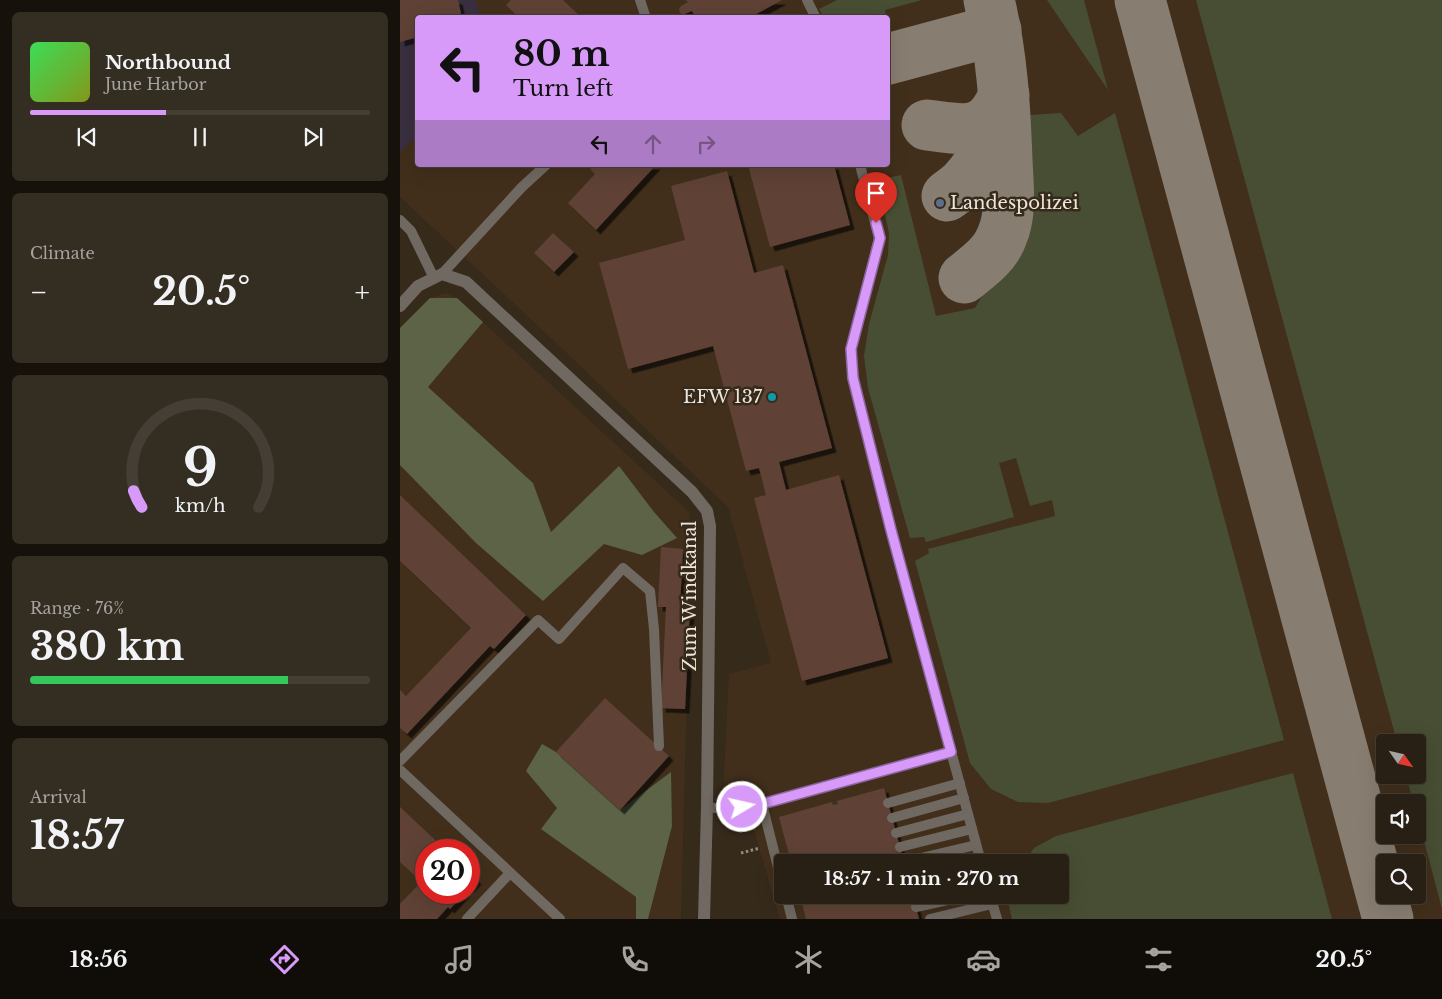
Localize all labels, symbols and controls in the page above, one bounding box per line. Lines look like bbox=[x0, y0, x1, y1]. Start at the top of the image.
text: 80 m bbox=[513, 32, 610, 75]
icon: left bbox=[430, 35, 495, 100]
text: Northbound bbox=[105, 51, 231, 74]
text: June Harbor bbox=[105, 74, 206, 94]
text: Turn left bbox=[513, 75, 613, 102]
icon: previous bbox=[73, 123, 101, 151]
icon: pause bbox=[186, 123, 214, 151]
icon: next bbox=[299, 123, 327, 151]
icon: left bbox=[586, 130, 614, 158]
icon: ahead bbox=[639, 130, 667, 158]
icon: right bbox=[692, 130, 720, 158]
pin bbox=[855, 172, 897, 223]
icon: arrive bbox=[862, 179, 890, 207]
place label: Landespolizei bbox=[950, 192, 1079, 214]
marker: Landespolizei bbox=[934, 197, 946, 209]
text: Climate bbox=[30, 243, 95, 263]
text: 20.5° bbox=[152, 268, 250, 315]
text: − bbox=[30, 275, 48, 310]
text: + bbox=[355, 275, 370, 310]
place label: EFW 137 bbox=[683, 386, 763, 408]
marker: EFW 137 bbox=[766, 391, 778, 403]
text: 9 bbox=[182, 436, 218, 500]
text: km/h bbox=[175, 495, 225, 517]
street label: Zum Windkanal bbox=[679, 521, 701, 671]
text: Range · 76% bbox=[30, 598, 124, 618]
text: 380 km bbox=[30, 623, 184, 670]
north arrow bbox=[1376, 734, 1426, 784]
map controls bbox=[1376, 734, 1426, 904]
position arrow bbox=[715, 780, 767, 832]
text: Arrival bbox=[30, 787, 87, 807]
button: sound bbox=[1376, 794, 1426, 844]
text: 18:57 bbox=[30, 812, 124, 859]
speed limit sign: 20 bbox=[415, 839, 480, 904]
button: search bbox=[1376, 854, 1426, 904]
text: 18:57 · 1 min · 270 m bbox=[824, 867, 1019, 890]
icon: directions bbox=[267, 942, 302, 977]
icon: music bbox=[442, 942, 477, 977]
icon: phone bbox=[617, 942, 652, 977]
icon: climate bbox=[791, 942, 826, 977]
icon: car bbox=[966, 942, 1001, 977]
icon: filters bbox=[1141, 942, 1176, 977]
text: 18:56 bbox=[70, 946, 128, 973]
text: 20.5° bbox=[1315, 946, 1372, 973]

